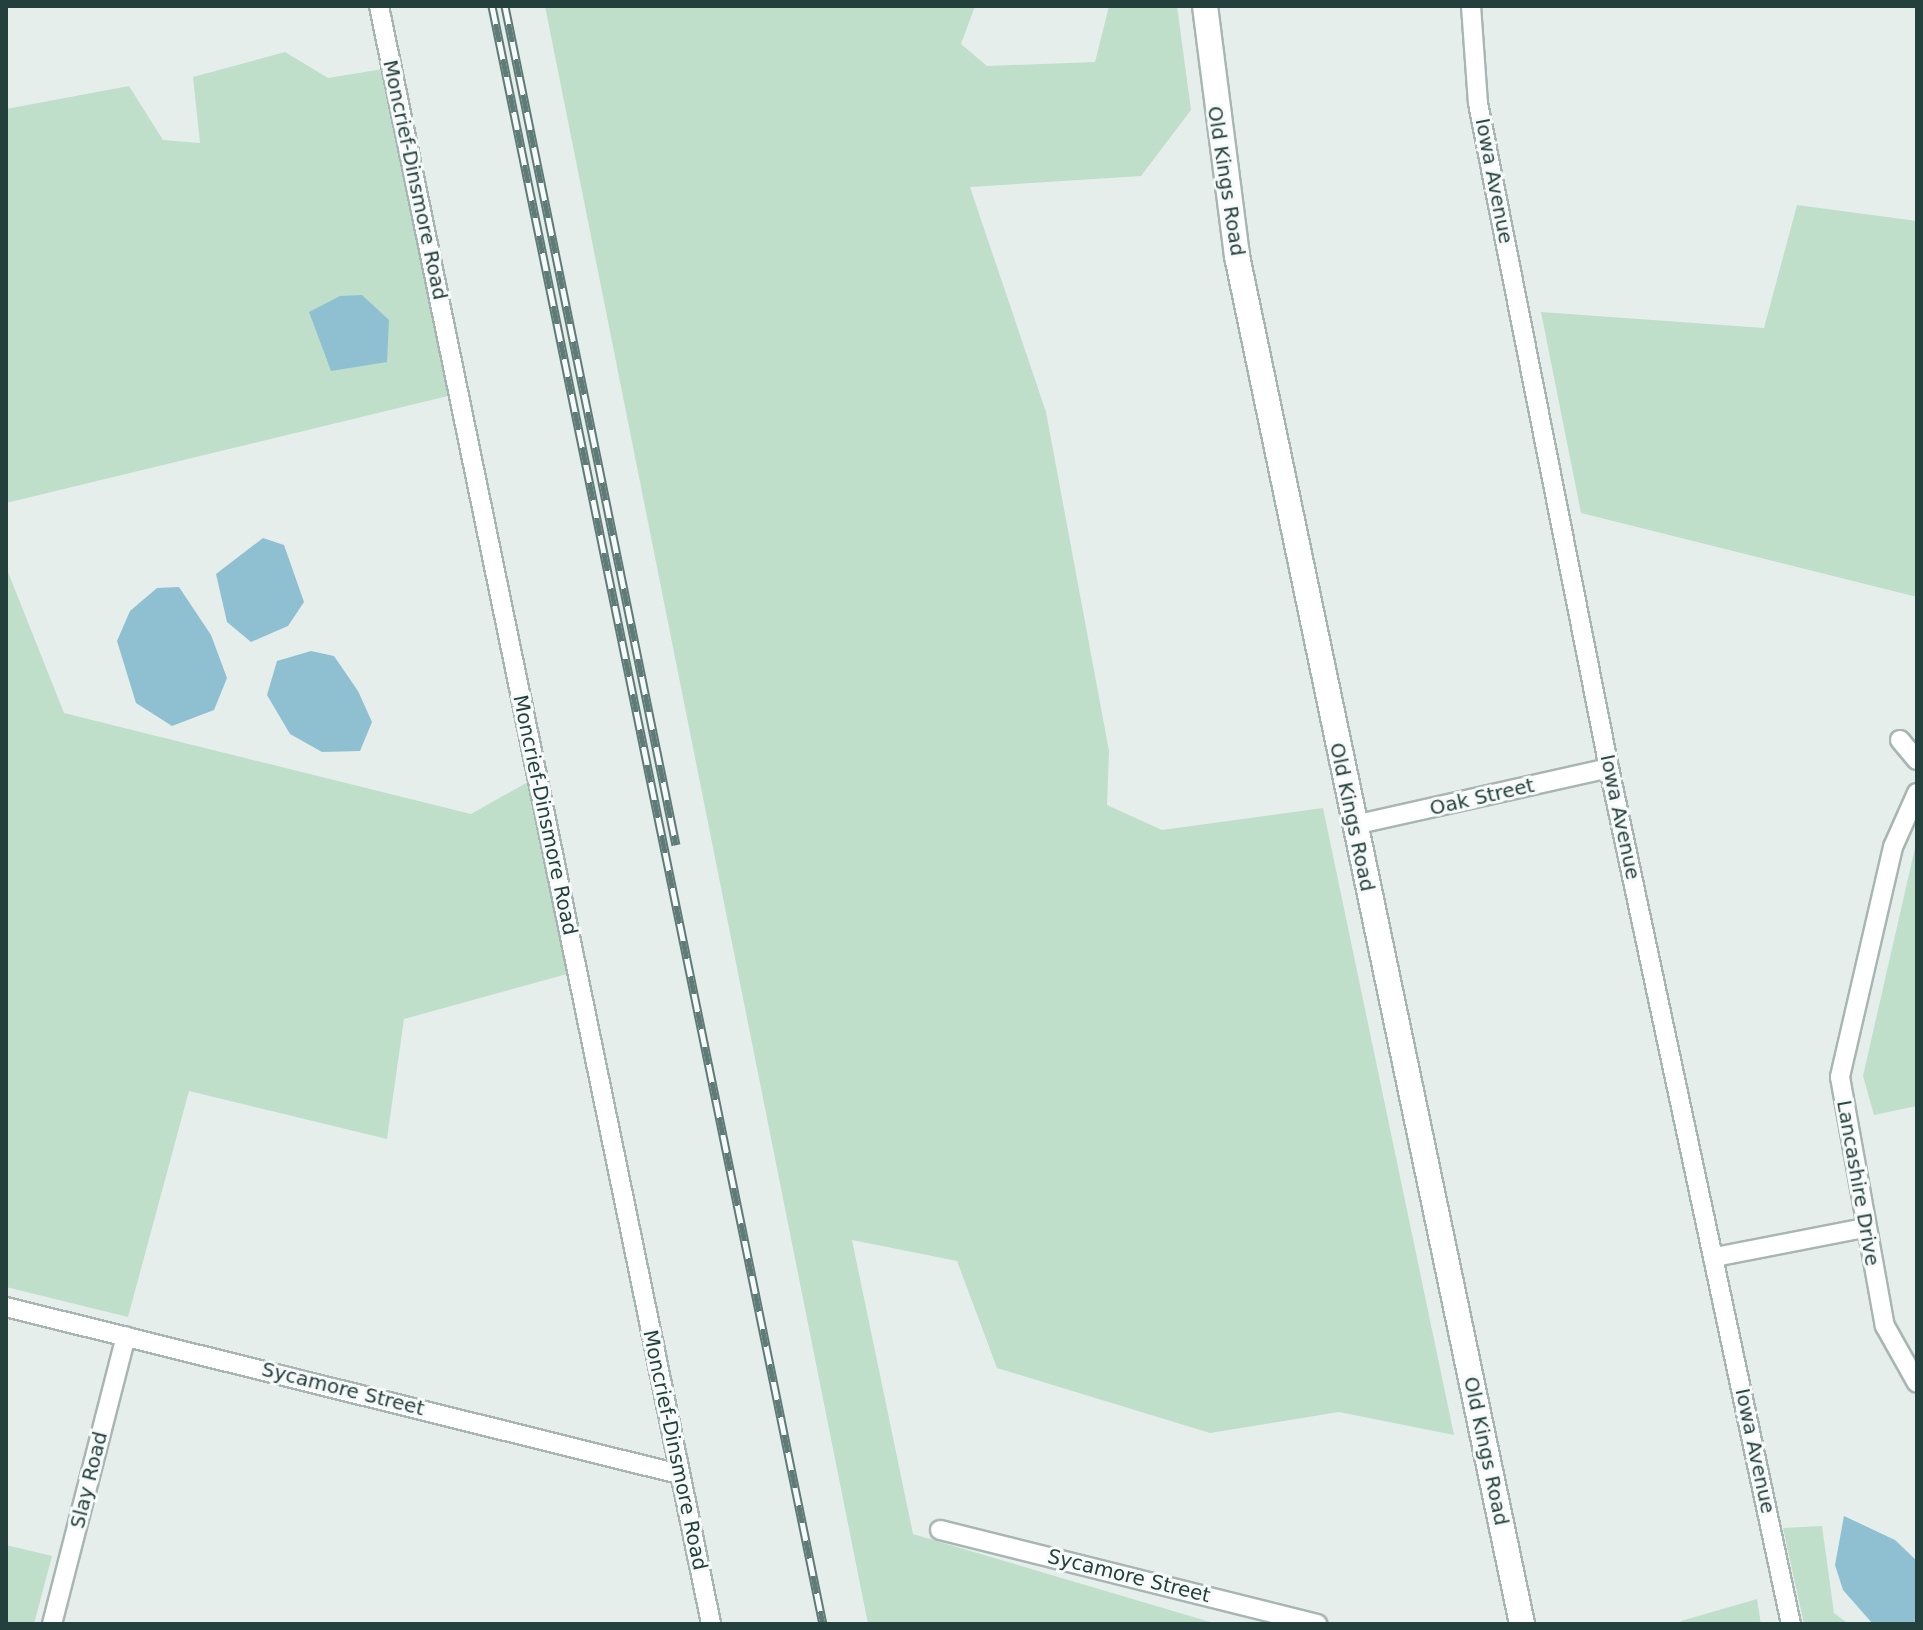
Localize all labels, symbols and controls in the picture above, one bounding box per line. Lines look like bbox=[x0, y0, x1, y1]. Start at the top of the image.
street label: Moncrief-Dinsmore Road bbox=[378, 58, 452, 302]
street label: Old Kings Road bbox=[1202, 104, 1250, 258]
street label: Iowa Avenue bbox=[1470, 116, 1518, 246]
street label: Moncrief-Dinsmore Road bbox=[508, 693, 582, 937]
street label: Old Kings Road bbox=[1325, 740, 1379, 894]
street label: Iowa Avenue bbox=[1595, 752, 1645, 882]
street label: Oak Street bbox=[1427, 773, 1537, 821]
street label: Lancashire Drive bbox=[1832, 1098, 1884, 1268]
street label: Moncrief-Dinsmore Road bbox=[638, 1328, 712, 1572]
street label: Sycamore Street bbox=[259, 1357, 427, 1421]
street label: Old Kings Road bbox=[1459, 1374, 1513, 1528]
street label: Iowa Avenue bbox=[1730, 1386, 1780, 1516]
street label: Slay Road bbox=[65, 1429, 113, 1531]
street label: Sycamore Street bbox=[1045, 1544, 1213, 1608]

